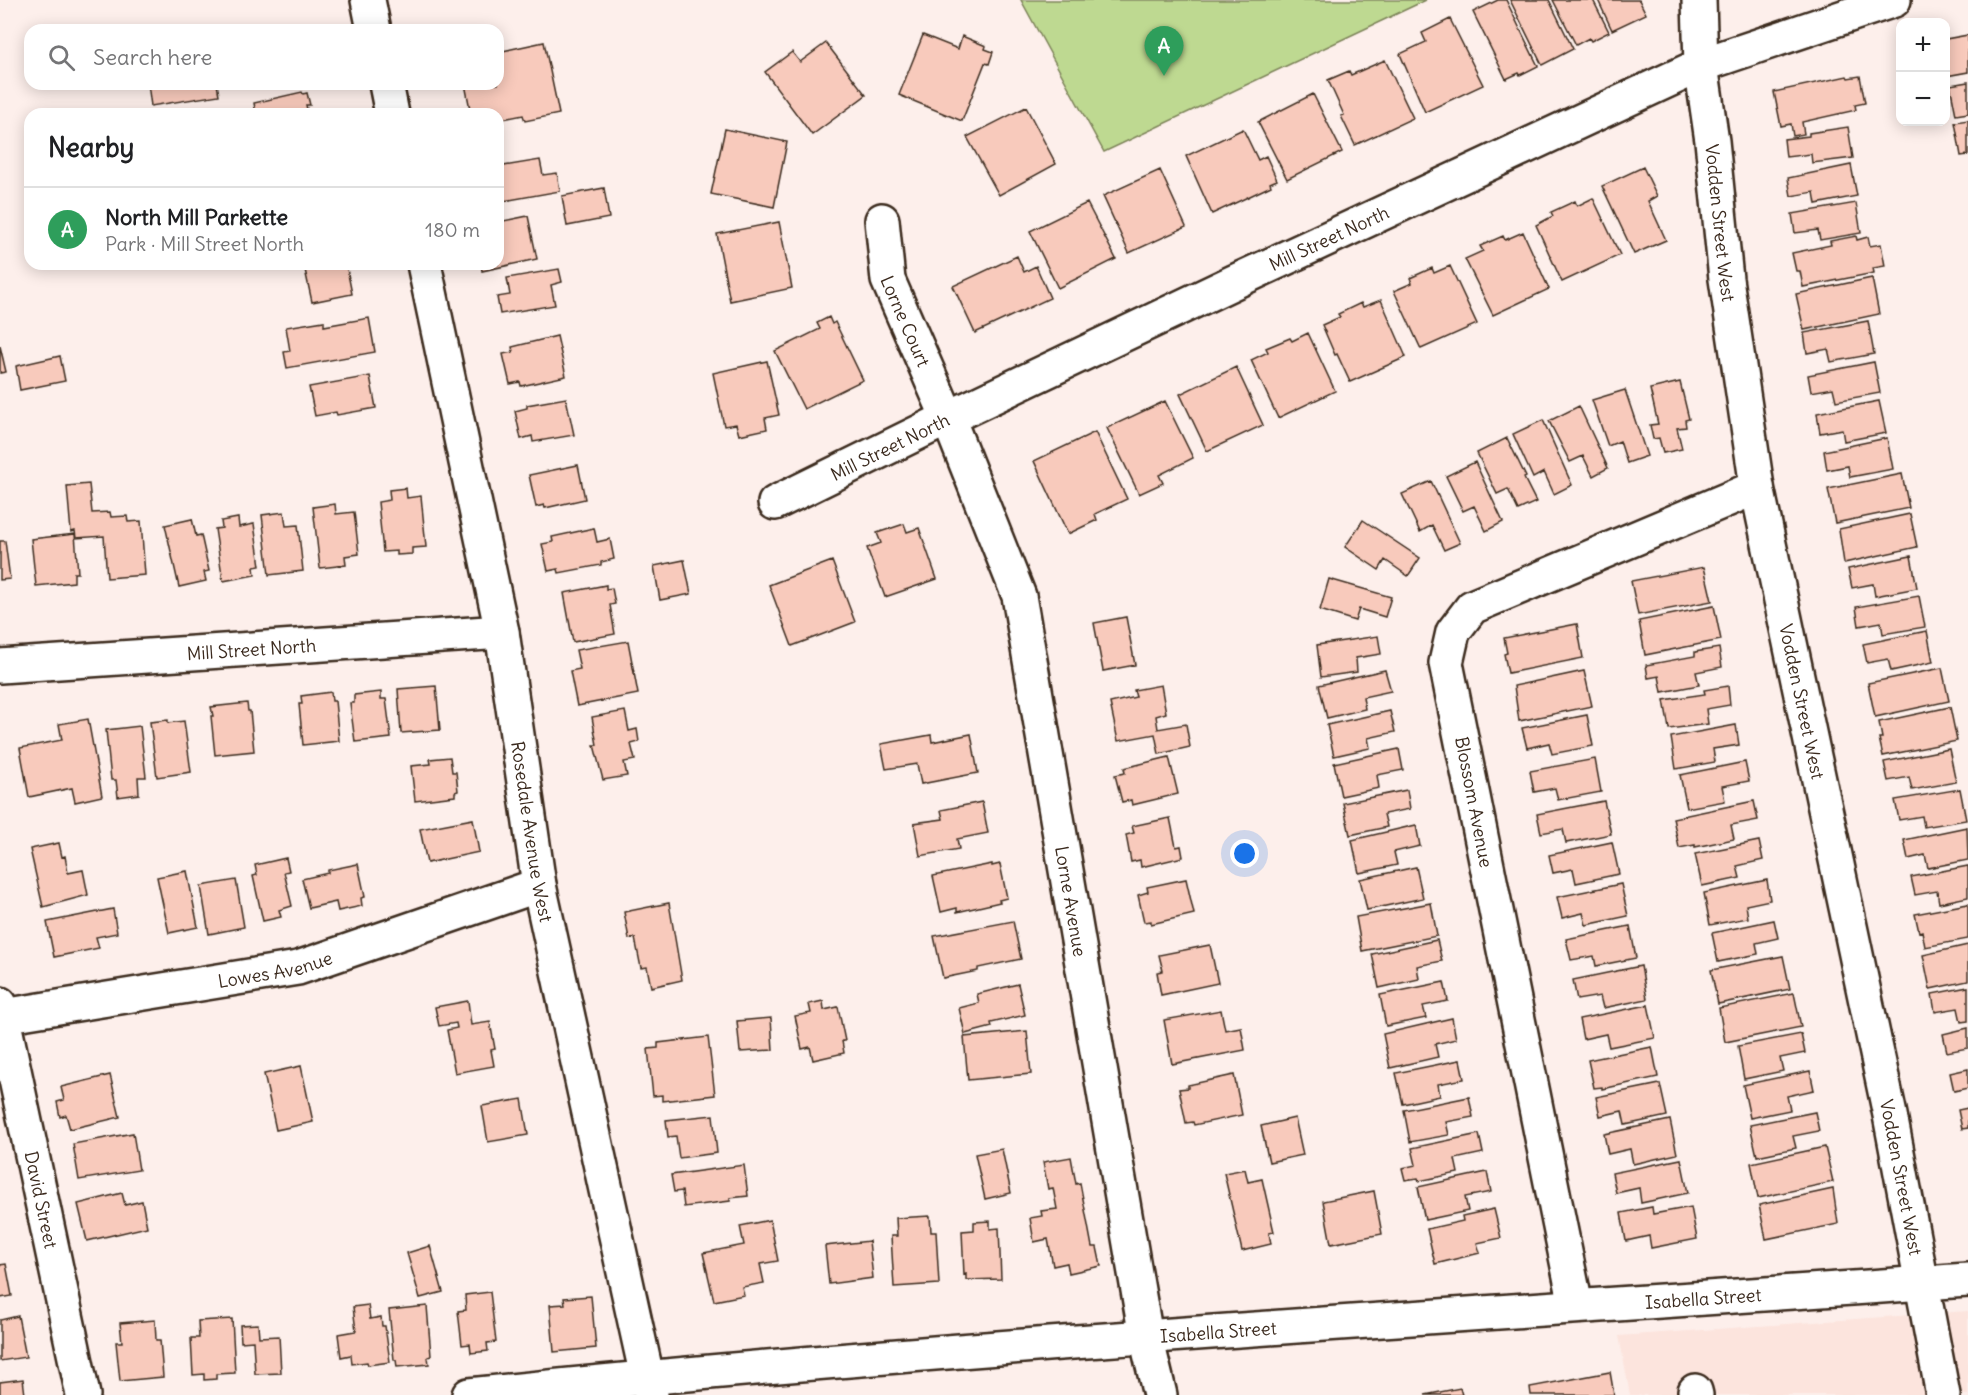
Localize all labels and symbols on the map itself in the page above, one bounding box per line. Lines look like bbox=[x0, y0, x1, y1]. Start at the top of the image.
pin: A bbox=[1144, 26, 1184, 76]
street label: Vodden Street West bbox=[1701, 143, 1741, 303]
street label: Mill Street North bbox=[1265, 200, 1392, 276]
street label: Lorne Court bbox=[876, 272, 936, 370]
street label: Mill Street North bbox=[827, 408, 953, 485]
street label: Vodden Street West bbox=[1775, 622, 1830, 781]
street label: Mill Street North bbox=[186, 633, 317, 665]
street label: Blossom Avenue bbox=[1450, 735, 1498, 869]
street label: Rosedale Avenue West bbox=[507, 740, 558, 924]
your location bbox=[1230, 839, 1259, 868]
street label: Lorne Avenue bbox=[1051, 844, 1092, 958]
street label: Lowes Avenue bbox=[216, 946, 335, 992]
street label: Vodden Street West bbox=[1875, 1097, 1928, 1257]
street label: David Street bbox=[20, 1149, 63, 1250]
street label: Isabella Street bbox=[1644, 1283, 1762, 1314]
street label: Isabella Street bbox=[1159, 1316, 1277, 1347]

